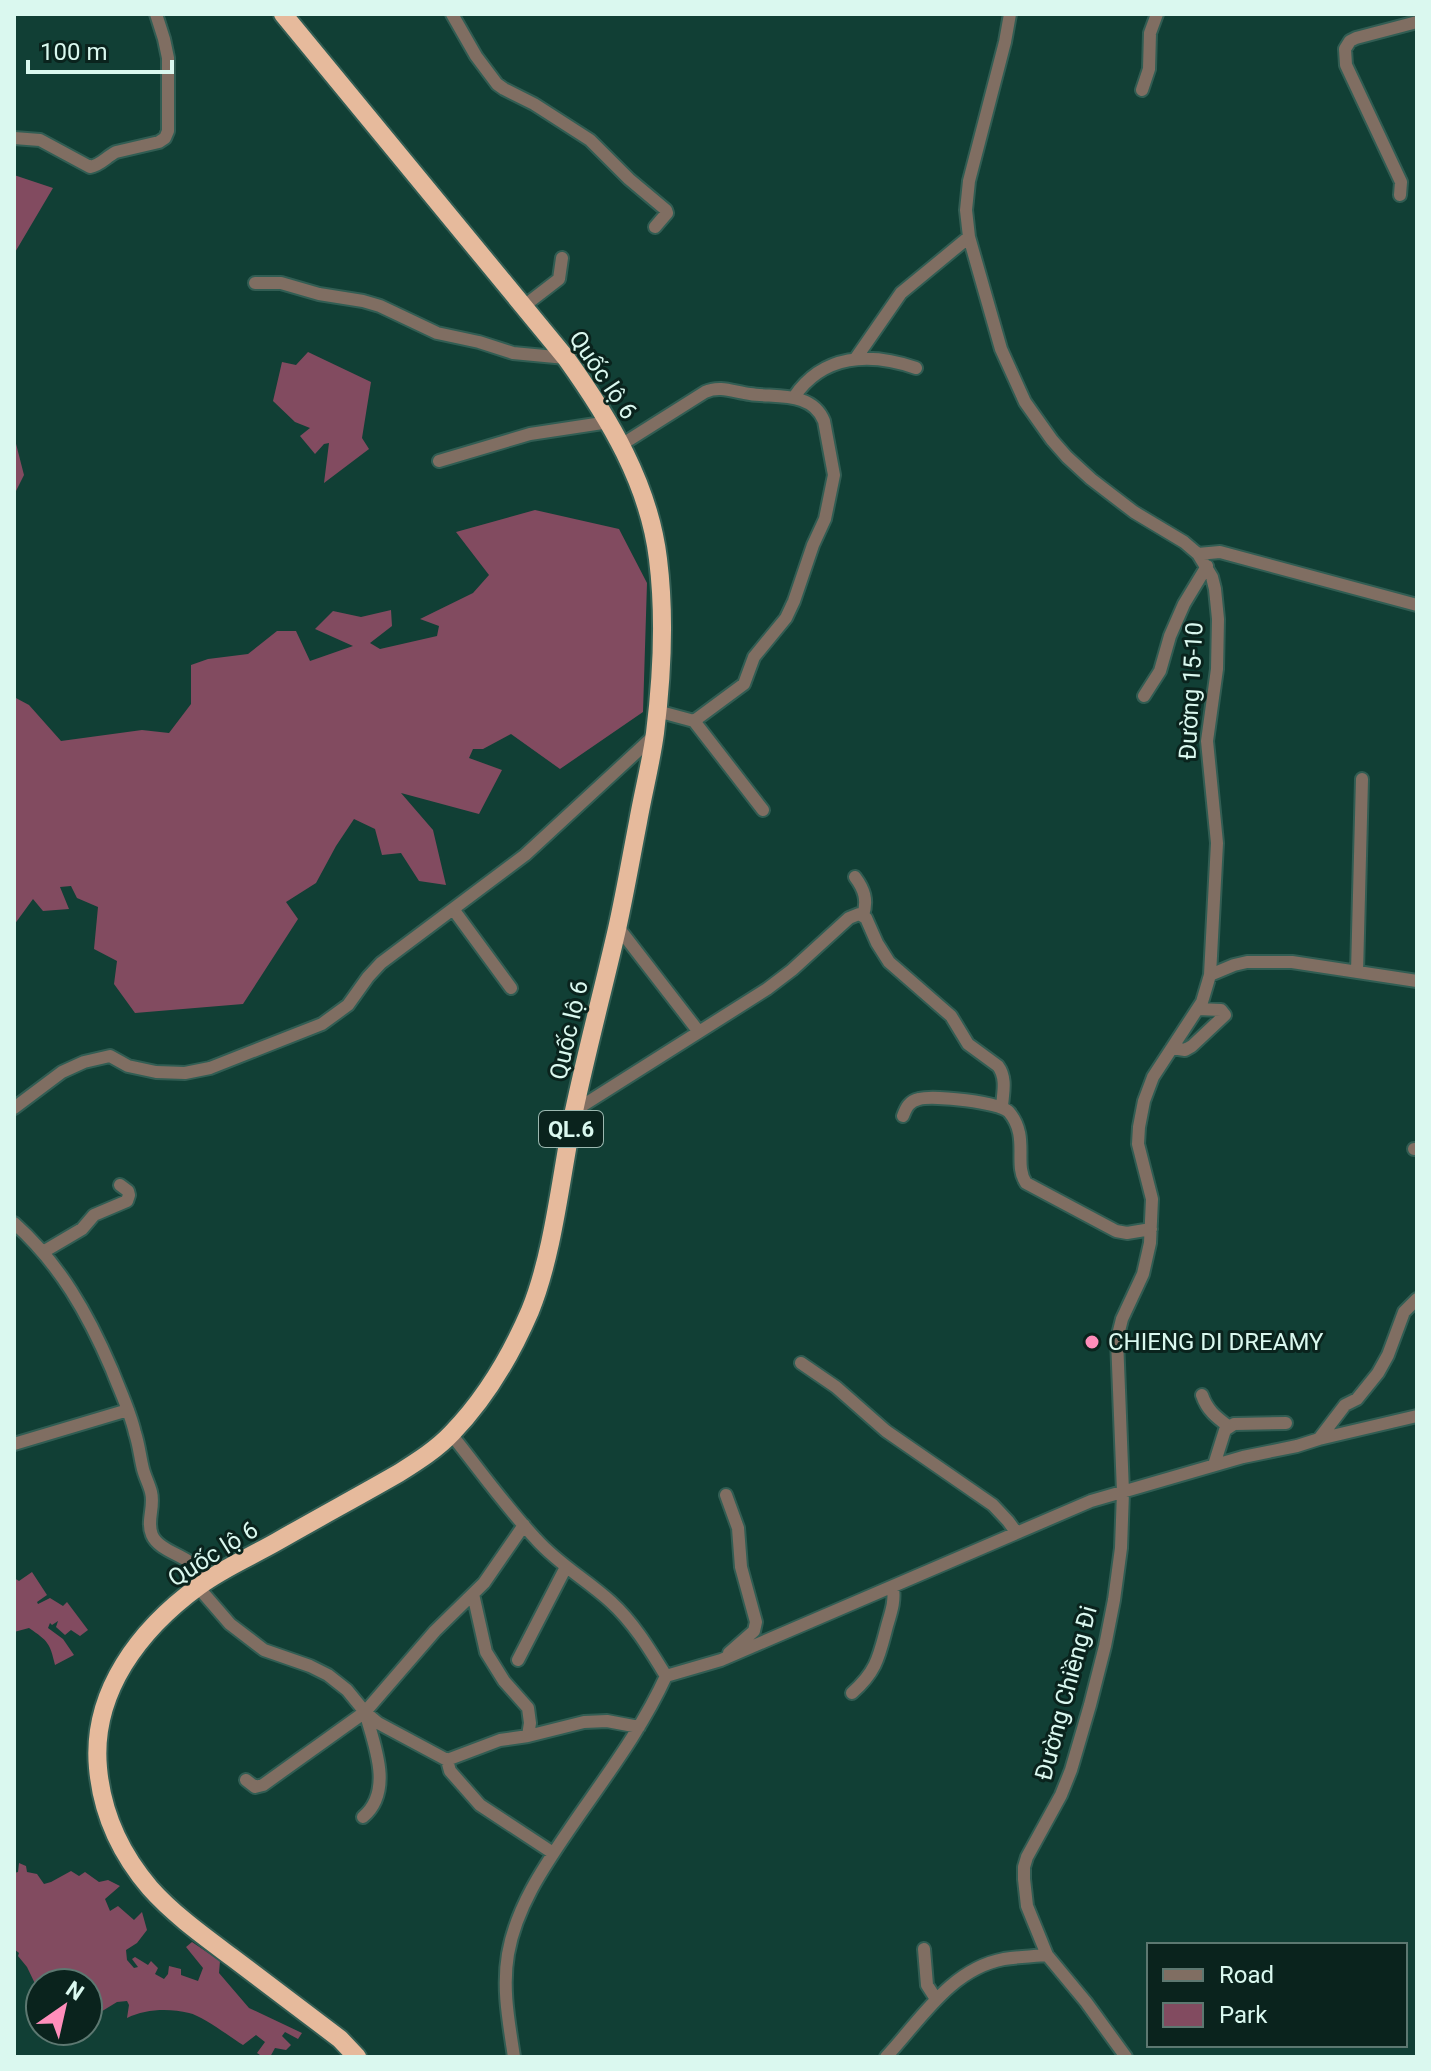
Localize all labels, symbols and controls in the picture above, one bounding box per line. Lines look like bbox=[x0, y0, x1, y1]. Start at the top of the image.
scale bar bbox=[28, 24, 172, 74]
text: 100 m bbox=[40, 38, 107, 66]
street label: Quốc lộ 6 bbox=[563, 325, 643, 425]
street label: Đường 15-10 bbox=[1173, 621, 1209, 761]
street label: Quốc lộ 6 bbox=[544, 978, 594, 1082]
road number: QL.6 bbox=[539, 1111, 603, 1147]
place label: CHIENG DI DREAMY bbox=[1108, 1328, 1324, 1356]
marker: CHIENG DI DREAMY bbox=[1083, 1333, 1101, 1351]
street label: Quốc lộ 6 bbox=[163, 1515, 263, 1593]
street label: Đường Chiềng Đi bbox=[1029, 1603, 1103, 1783]
legend bbox=[1147, 1943, 1407, 2047]
text: Road bbox=[1219, 1961, 1274, 1989]
north arrow bbox=[24, 1967, 104, 2047]
text: N bbox=[61, 1976, 88, 2006]
text: Park bbox=[1219, 2001, 1268, 2029]

